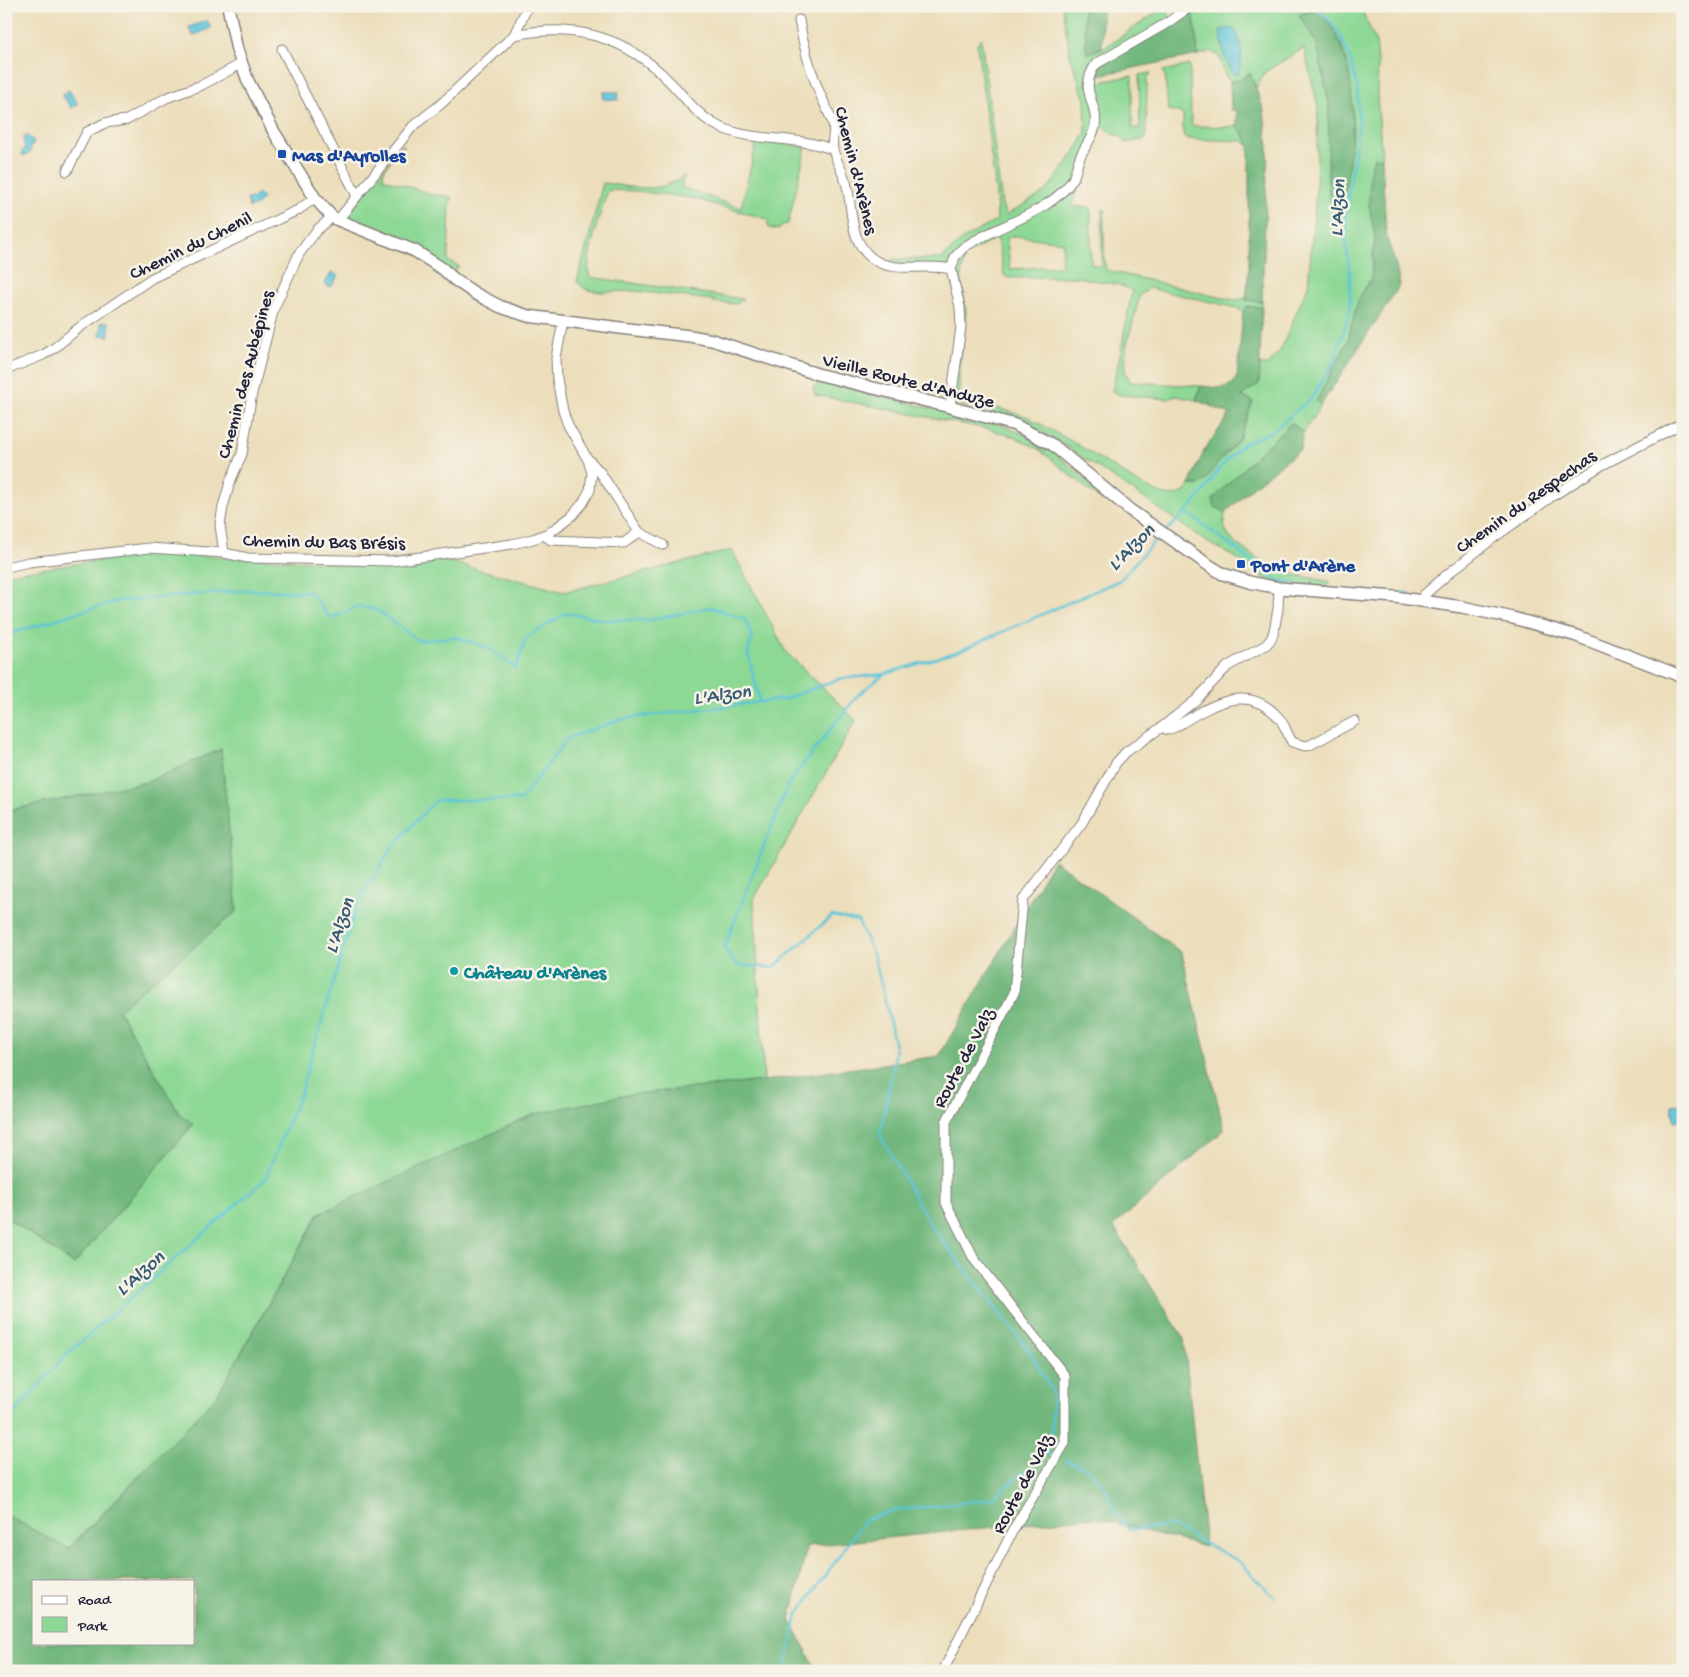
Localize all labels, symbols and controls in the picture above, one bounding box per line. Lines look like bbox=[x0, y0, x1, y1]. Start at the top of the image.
street label: Chemin d'Arènes bbox=[828, 105, 882, 238]
place label: Mas d'Ayrolles bbox=[292, 146, 407, 169]
marker: Mas d'Ayrolles bbox=[276, 148, 288, 160]
water label: L'Alzon bbox=[1327, 178, 1353, 237]
street label: Chemin du Chenil bbox=[126, 208, 257, 287]
street label: Chemin des Aubépines bbox=[214, 287, 281, 462]
street label: Vieille Route d'Anduze bbox=[819, 350, 997, 415]
street label: Chemin du Respechas bbox=[1452, 445, 1602, 560]
water label: L'Alzon bbox=[1104, 520, 1161, 577]
street label: Chemin du Bas Brésis bbox=[243, 531, 406, 556]
place label: Pont d'Arène bbox=[1250, 556, 1356, 579]
marker: Pont d'Arène bbox=[1235, 558, 1247, 570]
water label: L'Alzon bbox=[693, 682, 753, 711]
water label: L'Alzon bbox=[321, 895, 362, 957]
place label: Château d'Arènes bbox=[463, 963, 607, 986]
marker: Château d'Arènes bbox=[448, 965, 460, 977]
street label: Route de Valz bbox=[929, 1004, 1001, 1113]
water label: L'Alzon bbox=[112, 1247, 171, 1302]
street label: Route de Valz bbox=[988, 1430, 1060, 1539]
legend bbox=[32, 1580, 195, 1644]
text: Road bbox=[78, 1592, 112, 1610]
text: Park bbox=[77, 1618, 108, 1636]

